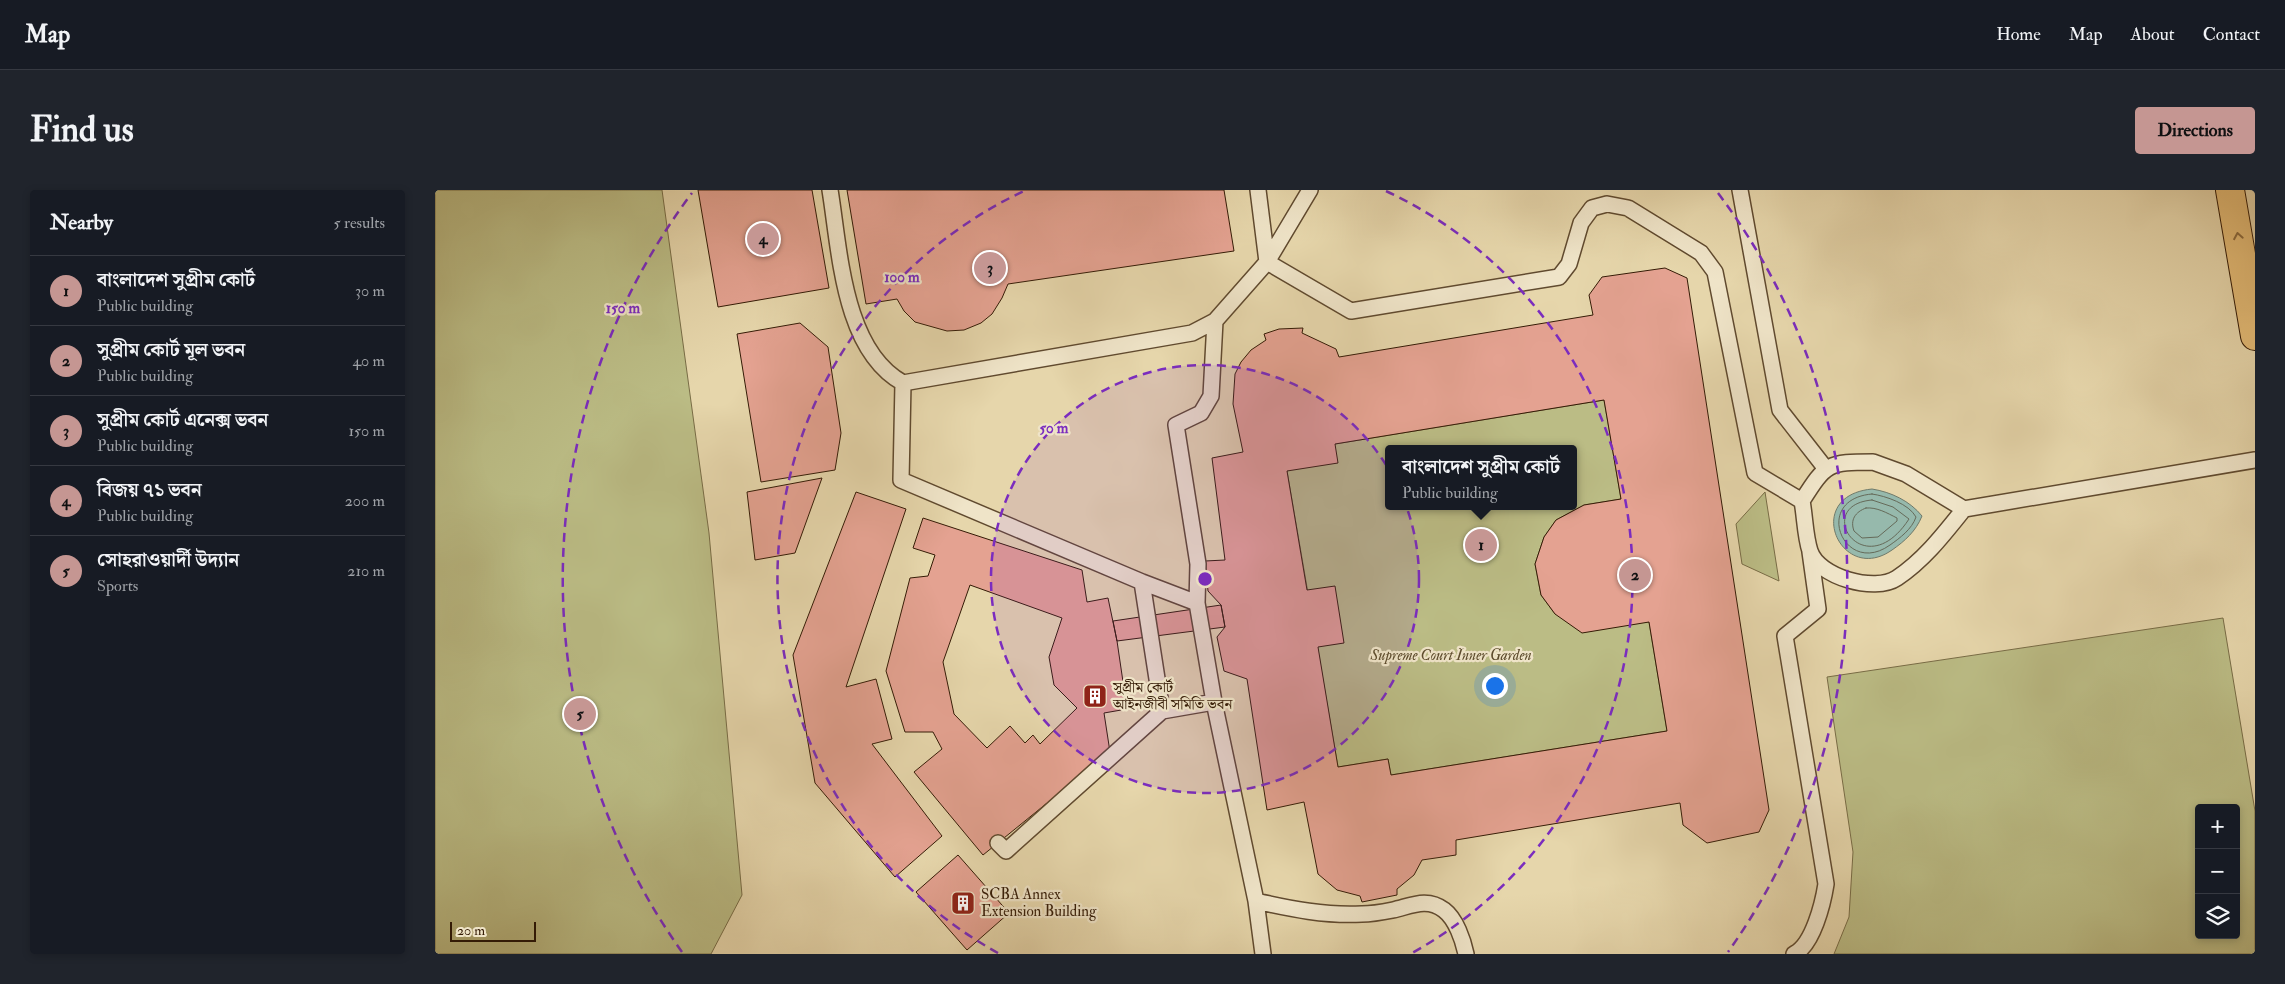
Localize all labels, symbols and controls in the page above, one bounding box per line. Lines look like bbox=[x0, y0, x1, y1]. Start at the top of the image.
text: Map bbox=[25, 19, 70, 50]
text: Home bbox=[1996, 23, 2041, 46]
text: Map bbox=[2069, 23, 2103, 46]
text: About bbox=[2131, 23, 2175, 46]
text: Contact bbox=[2203, 23, 2260, 46]
button: Directions bbox=[2135, 107, 2255, 154]
text: Find us bbox=[30, 108, 134, 152]
text: Nearby bbox=[50, 209, 113, 236]
text: 5 results bbox=[334, 213, 385, 233]
pin: 4 bbox=[747, 220, 779, 258]
one-way arrow bbox=[2233, 231, 2243, 240]
pin: 3 bbox=[974, 249, 1006, 287]
text: বাংলাদেশ সুপ্রীম কোর্ট bbox=[97, 268, 255, 292]
text: 100 m bbox=[884, 268, 920, 287]
text: 1 bbox=[63, 281, 69, 301]
text: 30 m bbox=[355, 281, 385, 301]
text: Public building bbox=[97, 296, 193, 316]
text: 150 m bbox=[606, 299, 640, 318]
text: সুপ্রীম কোর্ট মূল ভবন bbox=[97, 338, 245, 362]
text: 2 bbox=[62, 351, 70, 371]
text: 40 m bbox=[352, 351, 385, 371]
text: Public building bbox=[97, 366, 193, 386]
text: সুপ্রীম কোর্ট এনেক্স ভবন bbox=[97, 408, 268, 432]
text: 50 m bbox=[1040, 419, 1069, 438]
text: 3 bbox=[63, 421, 69, 441]
text: 150 m bbox=[348, 421, 385, 441]
text: Public building bbox=[97, 436, 193, 456]
popup bbox=[1385, 445, 1577, 510]
text: বাংলাদেশ সুপ্রীম কোর্ট bbox=[1402, 455, 1560, 479]
text: বিজয় ৭১ ভবন bbox=[97, 478, 202, 502]
text: Public building bbox=[1402, 483, 1498, 503]
text: 4 bbox=[62, 491, 70, 511]
text: 200 m bbox=[345, 491, 385, 511]
text: Public building bbox=[97, 506, 193, 526]
pin: 1 bbox=[1465, 526, 1497, 564]
text: সোহরাওয়ার্দী উদ্যান bbox=[97, 548, 239, 572]
pin: 2 bbox=[1619, 556, 1651, 594]
text: 5 bbox=[62, 561, 70, 581]
text: 210 m bbox=[347, 561, 385, 581]
centre of rings bbox=[1196, 570, 1214, 588]
text: Sports bbox=[97, 576, 138, 596]
park label: Supreme Court Inner Garden bbox=[1370, 646, 1531, 665]
your location bbox=[1482, 673, 1508, 699]
place label: সুপ্রীম কোর্ট আইনজীবী সমিতি ভবন bbox=[1112, 678, 1233, 714]
building icon: সুপ্রীম কোর্ট আইনজীবী সমিতি ভবন bbox=[1082, 683, 1108, 709]
pin: 5 bbox=[564, 695, 596, 733]
map controls bbox=[2195, 804, 2240, 939]
button: + bbox=[2195, 804, 2240, 849]
button: − bbox=[2195, 849, 2240, 894]
place label: SCBA Annex Extension Building bbox=[981, 885, 1097, 921]
building icon: SCBA Annex Extension Building bbox=[950, 890, 976, 916]
button: layers bbox=[2195, 894, 2240, 939]
scale bar bbox=[450, 919, 536, 942]
text: 20 m bbox=[457, 922, 485, 939]

